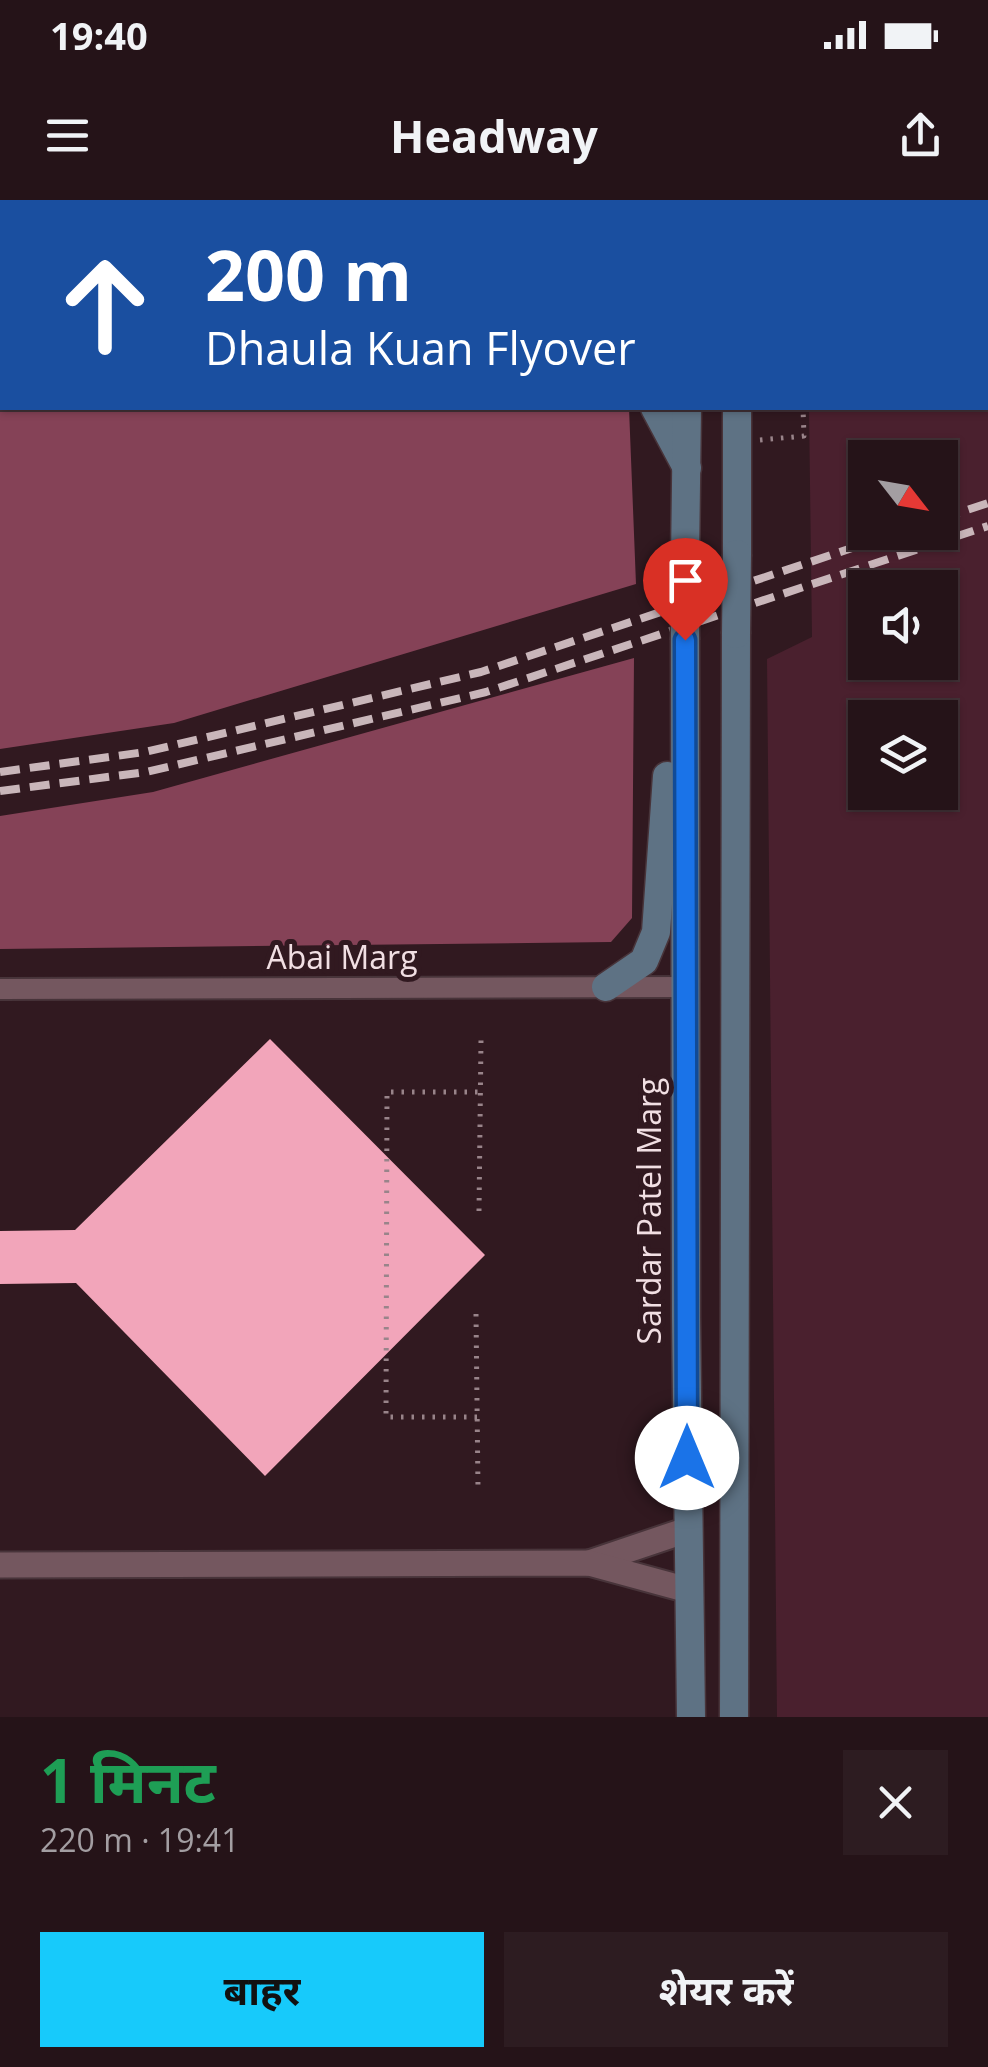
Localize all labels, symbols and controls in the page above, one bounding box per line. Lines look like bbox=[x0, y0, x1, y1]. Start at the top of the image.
text: 19:40 bbox=[50, 9, 148, 61]
text: Headway bbox=[390, 105, 598, 166]
icon: menu bbox=[40, 108, 95, 163]
icon: share bbox=[893, 108, 948, 163]
text: 200 m bbox=[205, 226, 412, 322]
icon: ahead bbox=[40, 240, 170, 370]
text: Dhaula Kuan Flyover bbox=[205, 317, 636, 378]
north arrow bbox=[848, 440, 958, 550]
map controls bbox=[848, 440, 958, 810]
pin bbox=[643, 538, 728, 641]
icon: arrive bbox=[658, 553, 713, 608]
button: sound bbox=[848, 570, 958, 680]
button: layers bbox=[848, 700, 958, 810]
street label: Abai Marg bbox=[267, 935, 418, 978]
street label: Sardar Patel Marg bbox=[627, 1078, 670, 1344]
position arrow bbox=[635, 1406, 739, 1510]
text: 1 मिनट bbox=[40, 1739, 216, 1821]
button: close bbox=[843, 1750, 948, 1855]
text: 220 m · 19:41 bbox=[40, 1818, 239, 1861]
button: बाहर bbox=[40, 1932, 484, 2047]
button: शेयर करें bbox=[504, 1932, 948, 2047]

